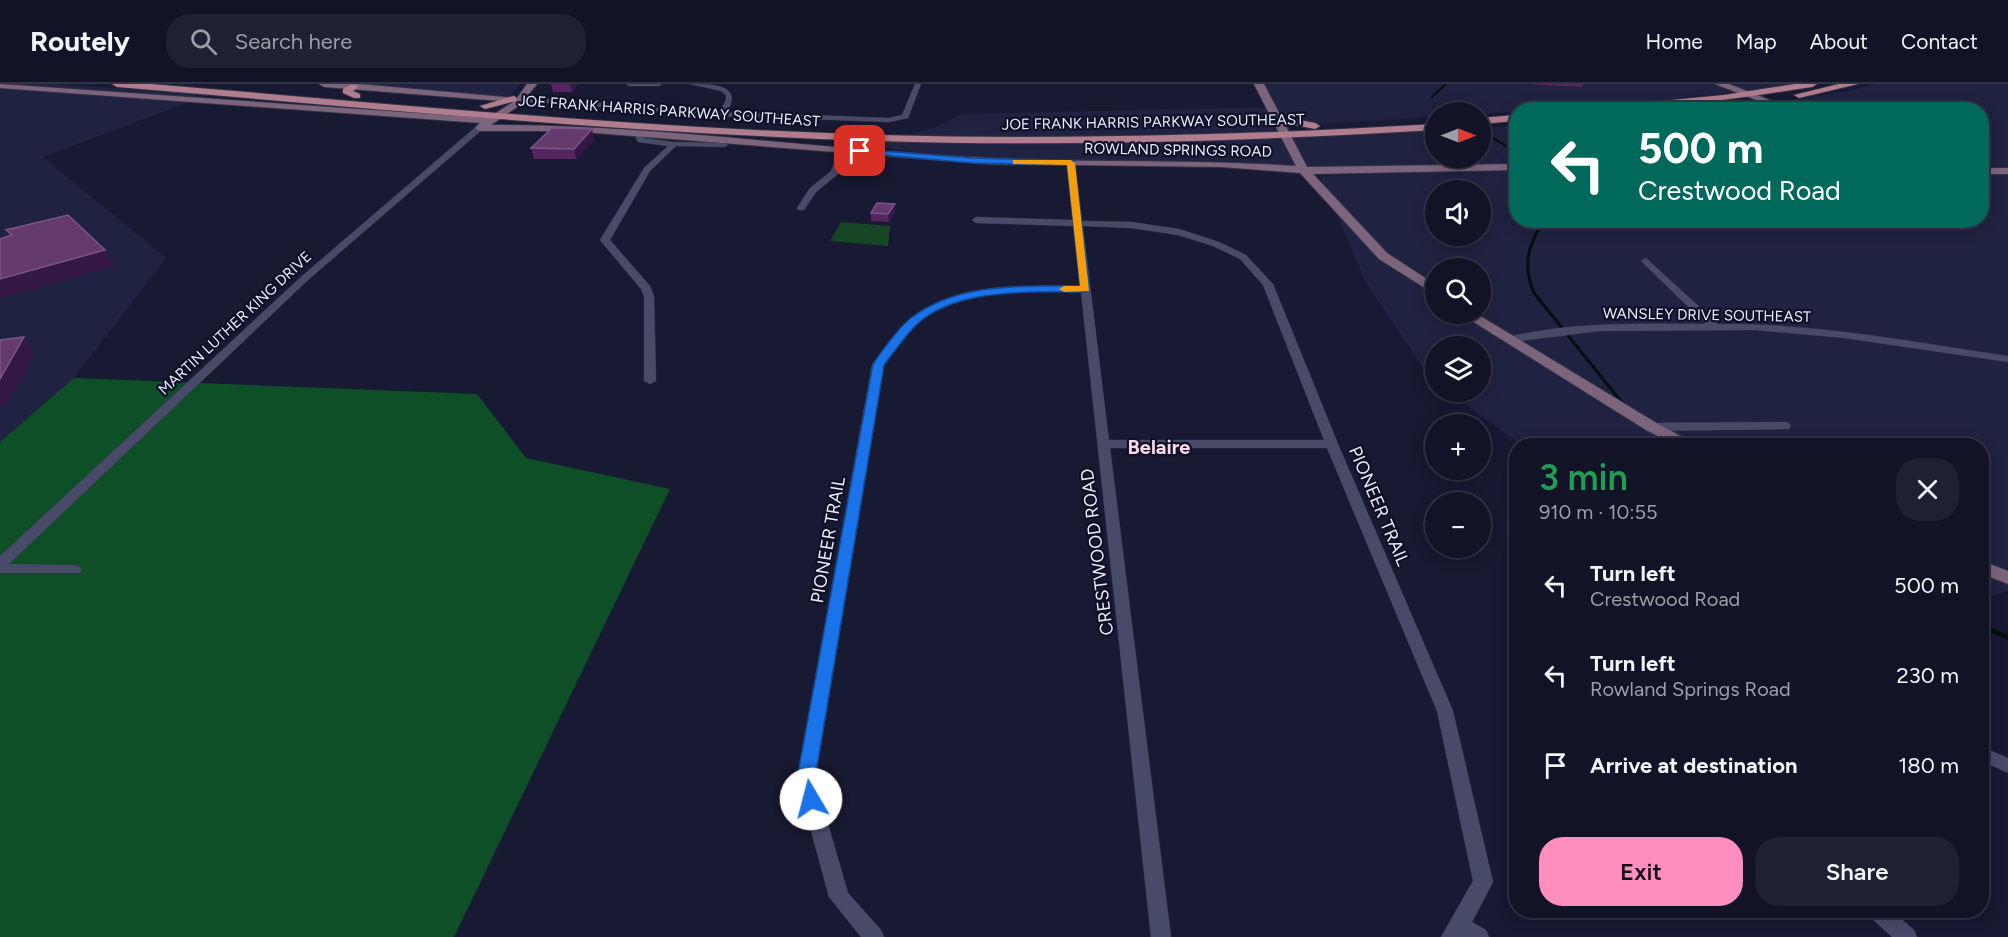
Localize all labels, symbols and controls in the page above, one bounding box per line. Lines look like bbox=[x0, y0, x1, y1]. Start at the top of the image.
search box bbox=[166, 14, 586, 68]
text: Routely bbox=[30, 24, 130, 58]
icon: search bbox=[187, 25, 220, 58]
text: Search here bbox=[235, 28, 352, 55]
text: Home bbox=[1646, 29, 1703, 54]
text: Map bbox=[1736, 29, 1777, 54]
text: About bbox=[1810, 29, 1868, 54]
text: Contact bbox=[1901, 29, 1978, 54]
street label: JOE FRANK HARRIS PARKWAY SOUTHEAST bbox=[517, 91, 821, 131]
north arrow bbox=[1425, 102, 1491, 168]
map controls bbox=[1425, 102, 1491, 558]
street label: JOE FRANK HARRIS PARKWAY SOUTHEAST bbox=[1001, 110, 1305, 134]
text: 500 m bbox=[1638, 123, 1763, 174]
pin bbox=[834, 125, 885, 176]
icon: left bbox=[1539, 126, 1617, 204]
icon: arrive bbox=[843, 134, 876, 167]
street label: ROWLAND SPRINGS ROAD bbox=[1084, 139, 1272, 161]
text: Crestwood Road bbox=[1638, 174, 1841, 207]
button: sound bbox=[1425, 180, 1491, 246]
street label: MARTIN LUTHER KING DRIVE bbox=[155, 247, 315, 399]
button: search bbox=[1425, 258, 1491, 324]
street label: WANSLEY DRIVE SOUTHEAST bbox=[1603, 304, 1812, 326]
button: layers bbox=[1425, 336, 1491, 402]
button: + bbox=[1425, 414, 1491, 480]
district label: Belaire bbox=[1128, 435, 1190, 459]
street label: PIONEER TRAIL bbox=[1344, 443, 1414, 570]
text: 3 min bbox=[1539, 456, 1628, 499]
button: close bbox=[1896, 458, 1959, 521]
street label: CRESTWOOD ROAD bbox=[1076, 467, 1118, 637]
street label: PIONEER TRAIL bbox=[806, 474, 850, 605]
button: − bbox=[1425, 492, 1491, 558]
text: 910 m · 10:55 bbox=[1539, 500, 1657, 524]
text: Turn left bbox=[1590, 560, 1676, 587]
icon: left bbox=[1539, 569, 1572, 602]
text: 500 m bbox=[1894, 572, 1959, 599]
text: Crestwood Road bbox=[1590, 587, 1740, 611]
text: Turn left bbox=[1590, 650, 1676, 677]
icon: left bbox=[1539, 659, 1572, 692]
text: 230 m bbox=[1896, 662, 1959, 689]
text: Rowland Springs Road bbox=[1590, 677, 1791, 701]
icon: arrive bbox=[1539, 749, 1572, 782]
text: Arrive at destination bbox=[1590, 752, 1798, 779]
text: 180 m bbox=[1898, 752, 1959, 779]
position arrow bbox=[779, 767, 843, 831]
button: Exit bbox=[1539, 837, 1743, 906]
button: Share bbox=[1755, 837, 1959, 906]

